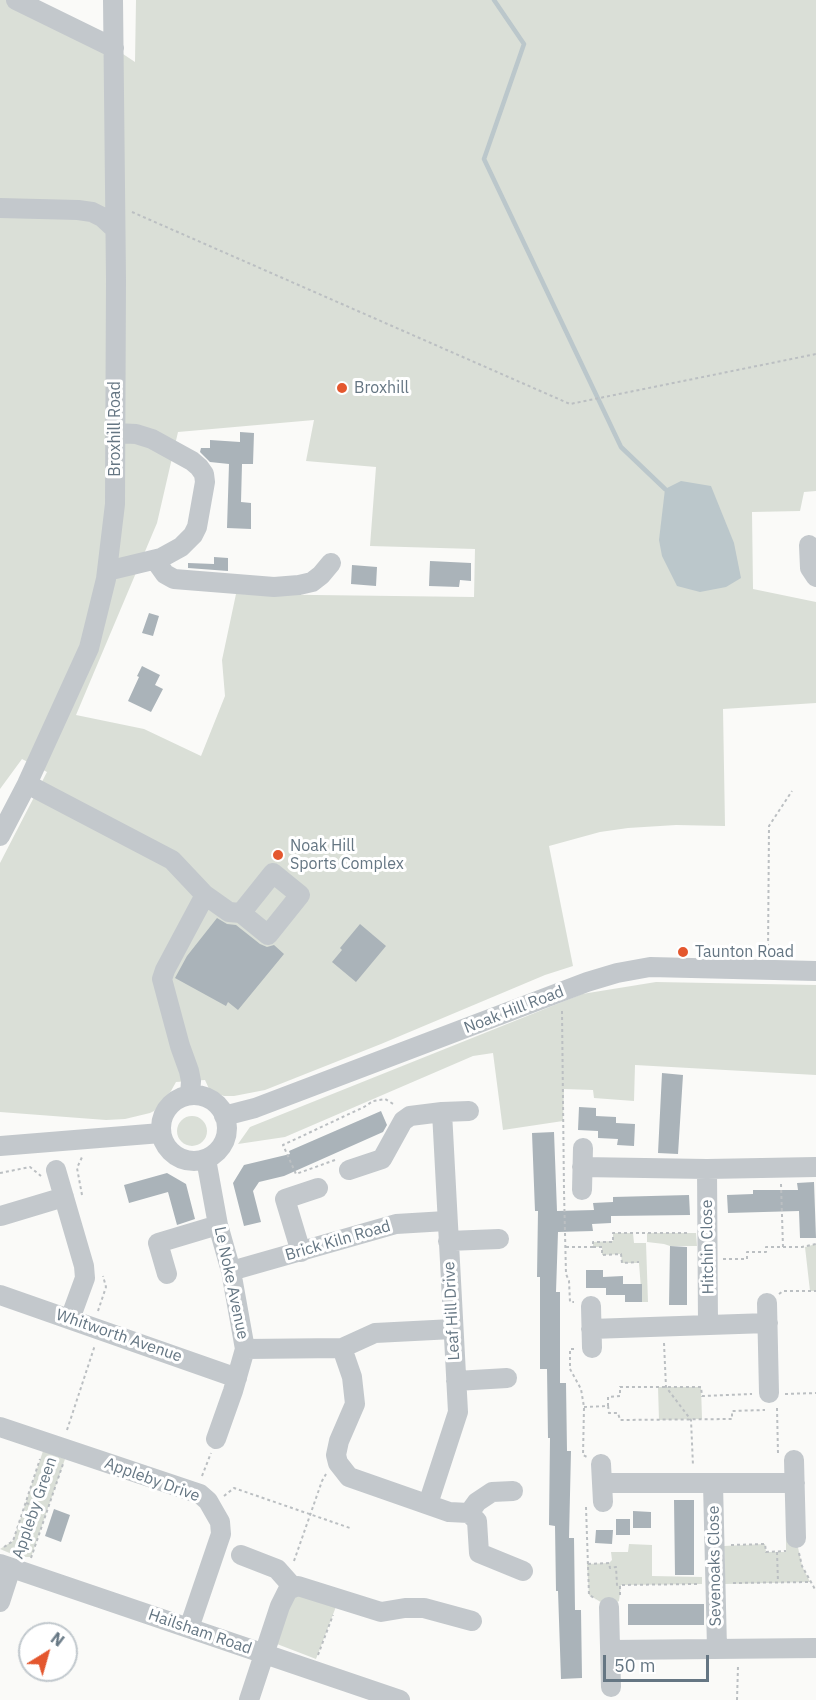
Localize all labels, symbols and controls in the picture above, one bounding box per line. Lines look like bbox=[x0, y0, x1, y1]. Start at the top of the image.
place label: Broxhill bbox=[354, 378, 409, 398]
street label: Broxhill Road bbox=[105, 381, 125, 477]
marker: Broxhill bbox=[335, 381, 349, 395]
place label: Noak Hill Sports Complex bbox=[290, 836, 404, 874]
marker: Noak Hill Sports Complex bbox=[271, 848, 285, 862]
place label: Taunton Road bbox=[695, 942, 794, 962]
marker: Taunton Road bbox=[676, 945, 690, 959]
street label: Noak Hill Road bbox=[461, 982, 567, 1038]
street label: Hitchin Close bbox=[698, 1199, 718, 1295]
street label: Brick Kiln Road bbox=[283, 1217, 393, 1265]
street label: Le Noke Avenue bbox=[210, 1225, 252, 1341]
street label: Leaf Hill Drive bbox=[440, 1261, 464, 1361]
street label: Whitworth Avenue bbox=[53, 1305, 185, 1367]
street label: Appleby Drive bbox=[102, 1454, 202, 1506]
street label: Appleby Green bbox=[9, 1455, 61, 1561]
street label: Sevenoaks Close bbox=[704, 1505, 726, 1627]
street label: Hailsham Road bbox=[146, 1605, 254, 1659]
north arrow bbox=[18, 1622, 78, 1682]
text: N bbox=[47, 1628, 68, 1651]
scale bar bbox=[606, 1643, 712, 1681]
text: 50 m bbox=[614, 1654, 656, 1677]

